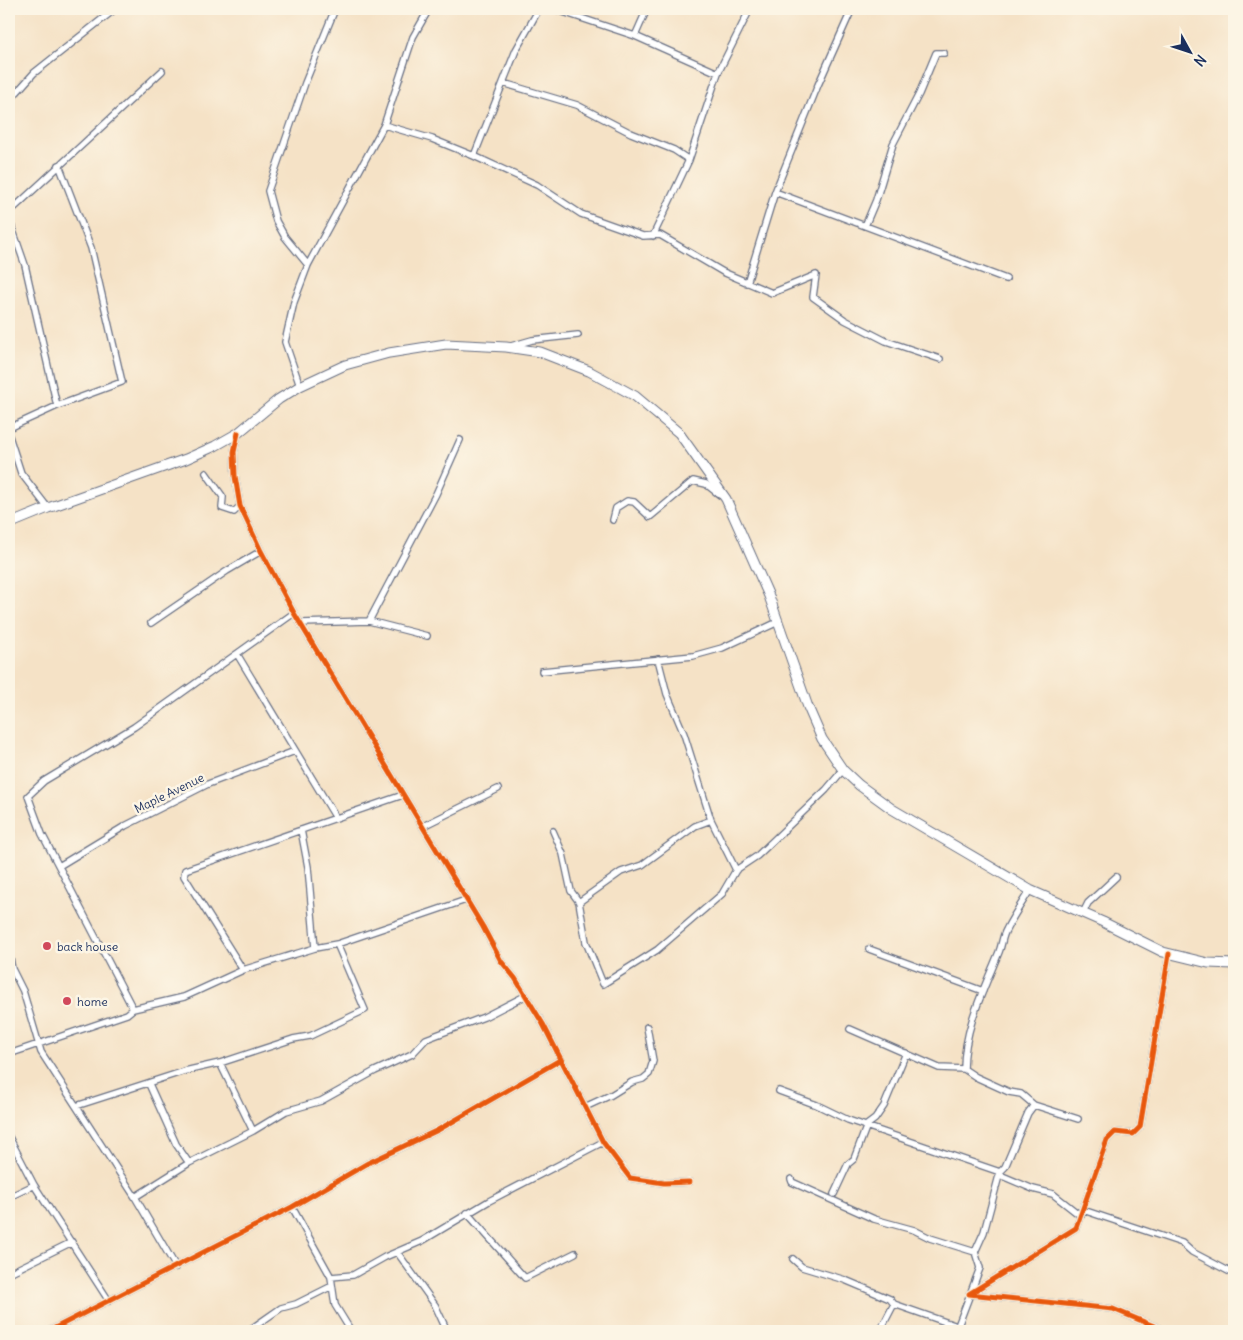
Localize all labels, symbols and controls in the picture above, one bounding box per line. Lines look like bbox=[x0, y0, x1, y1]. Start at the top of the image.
north arrow bbox=[1166, 28, 1216, 78]
text: N bbox=[1190, 51, 1210, 70]
street label: Maple Avenue bbox=[132, 770, 206, 816]
place label: back house bbox=[57, 939, 118, 954]
marker: back house bbox=[41, 940, 53, 952]
place label: home bbox=[77, 994, 108, 1009]
marker: home bbox=[61, 995, 73, 1007]

